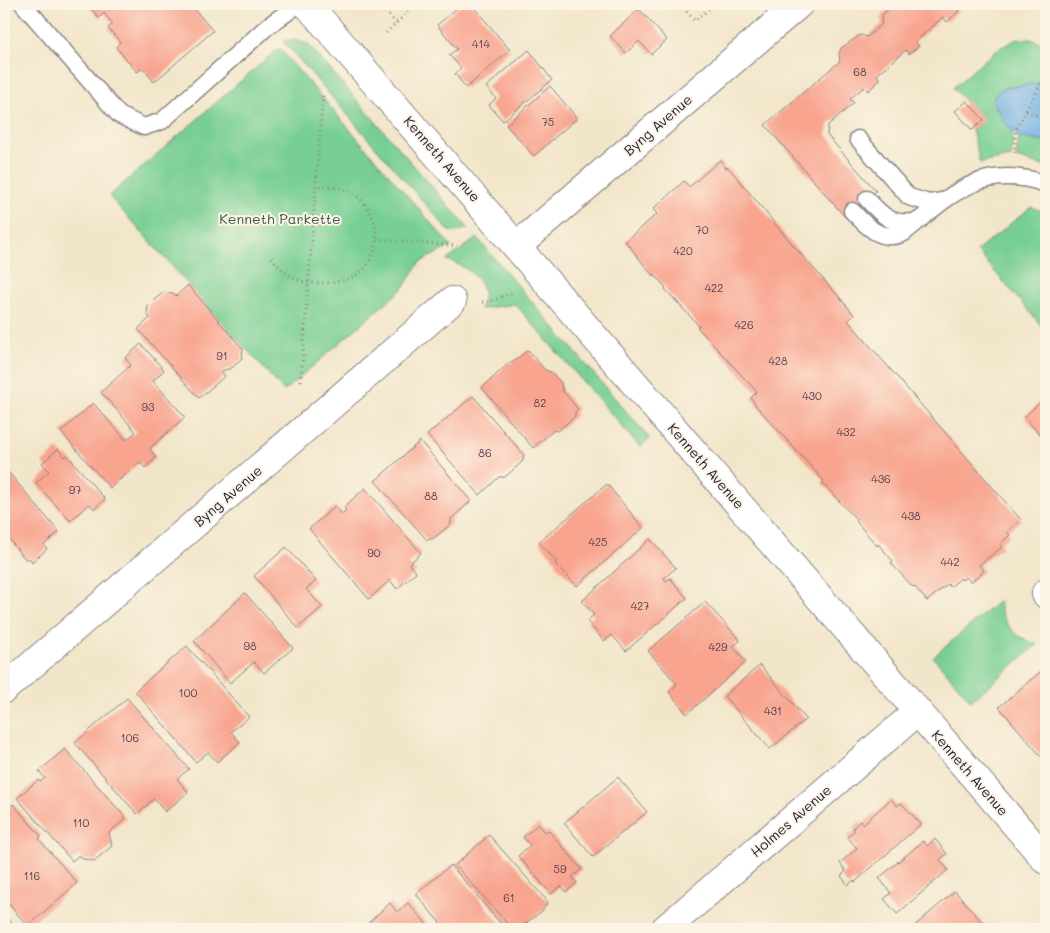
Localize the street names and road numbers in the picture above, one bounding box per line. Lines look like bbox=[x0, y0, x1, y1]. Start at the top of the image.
street label: Byng Avenue bbox=[619, 90, 696, 160]
street label: Kenneth Avenue bbox=[400, 112, 485, 206]
street label: Kenneth Avenue bbox=[664, 419, 749, 513]
street label: Byng Avenue bbox=[189, 461, 266, 531]
street label: Kenneth Avenue bbox=[928, 726, 1013, 820]
street label: Holmes Avenue bbox=[746, 780, 835, 861]

